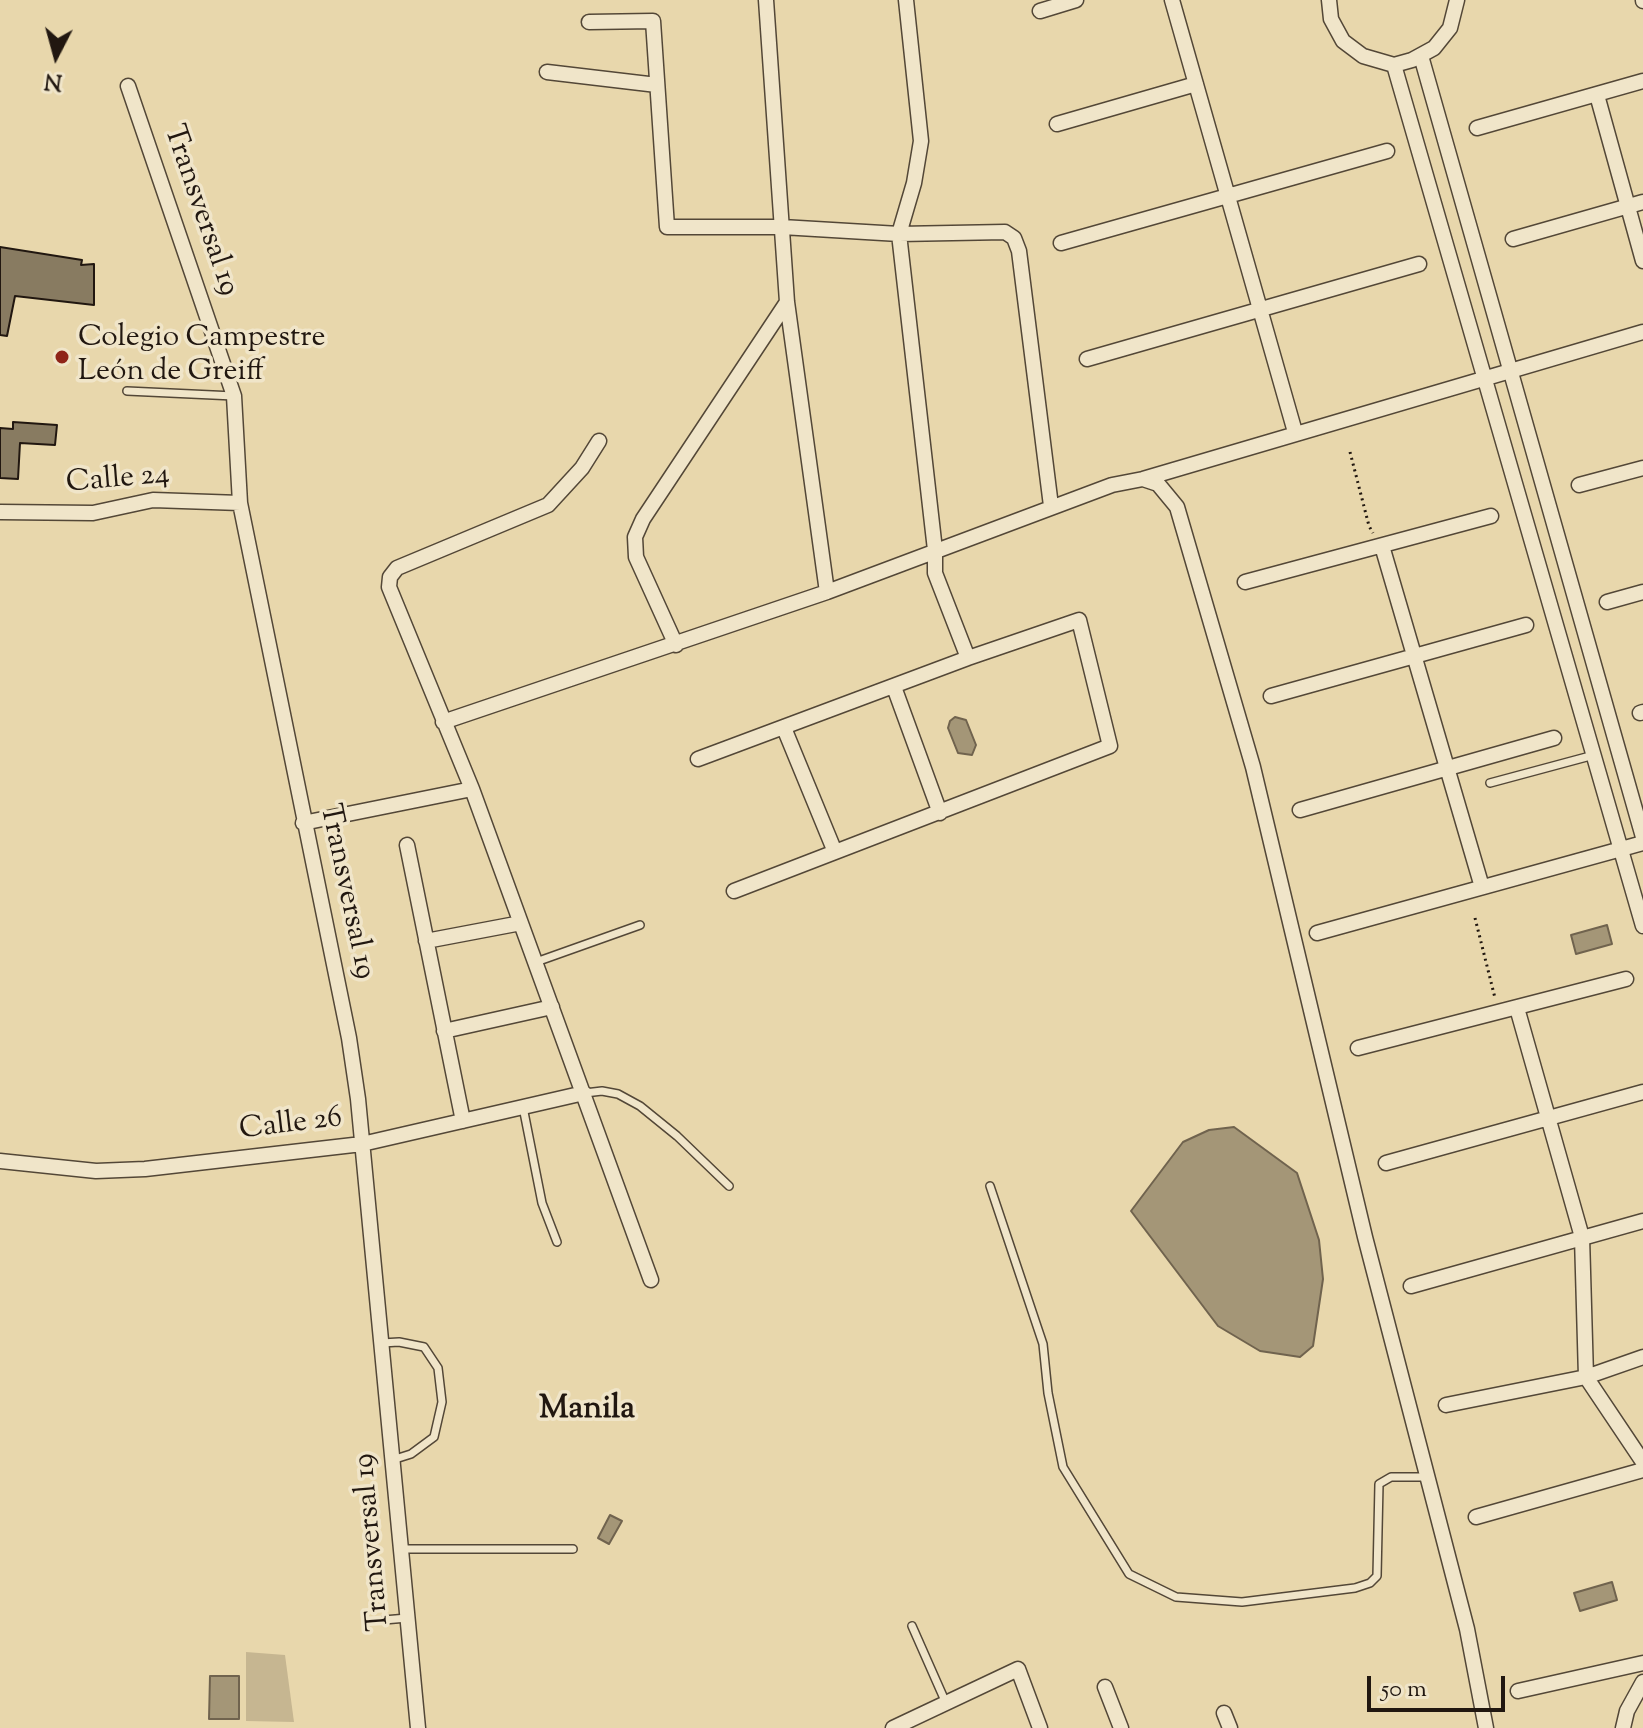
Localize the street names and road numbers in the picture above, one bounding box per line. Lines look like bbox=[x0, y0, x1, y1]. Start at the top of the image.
street label: Transversal 19 bbox=[153, 121, 245, 301]
street label: Calle 24 bbox=[65, 459, 171, 503]
street label: Transversal 19 bbox=[309, 801, 381, 983]
street label: Calle 26 bbox=[238, 1102, 344, 1150]
street label: Transversal 19 bbox=[348, 1452, 400, 1632]

